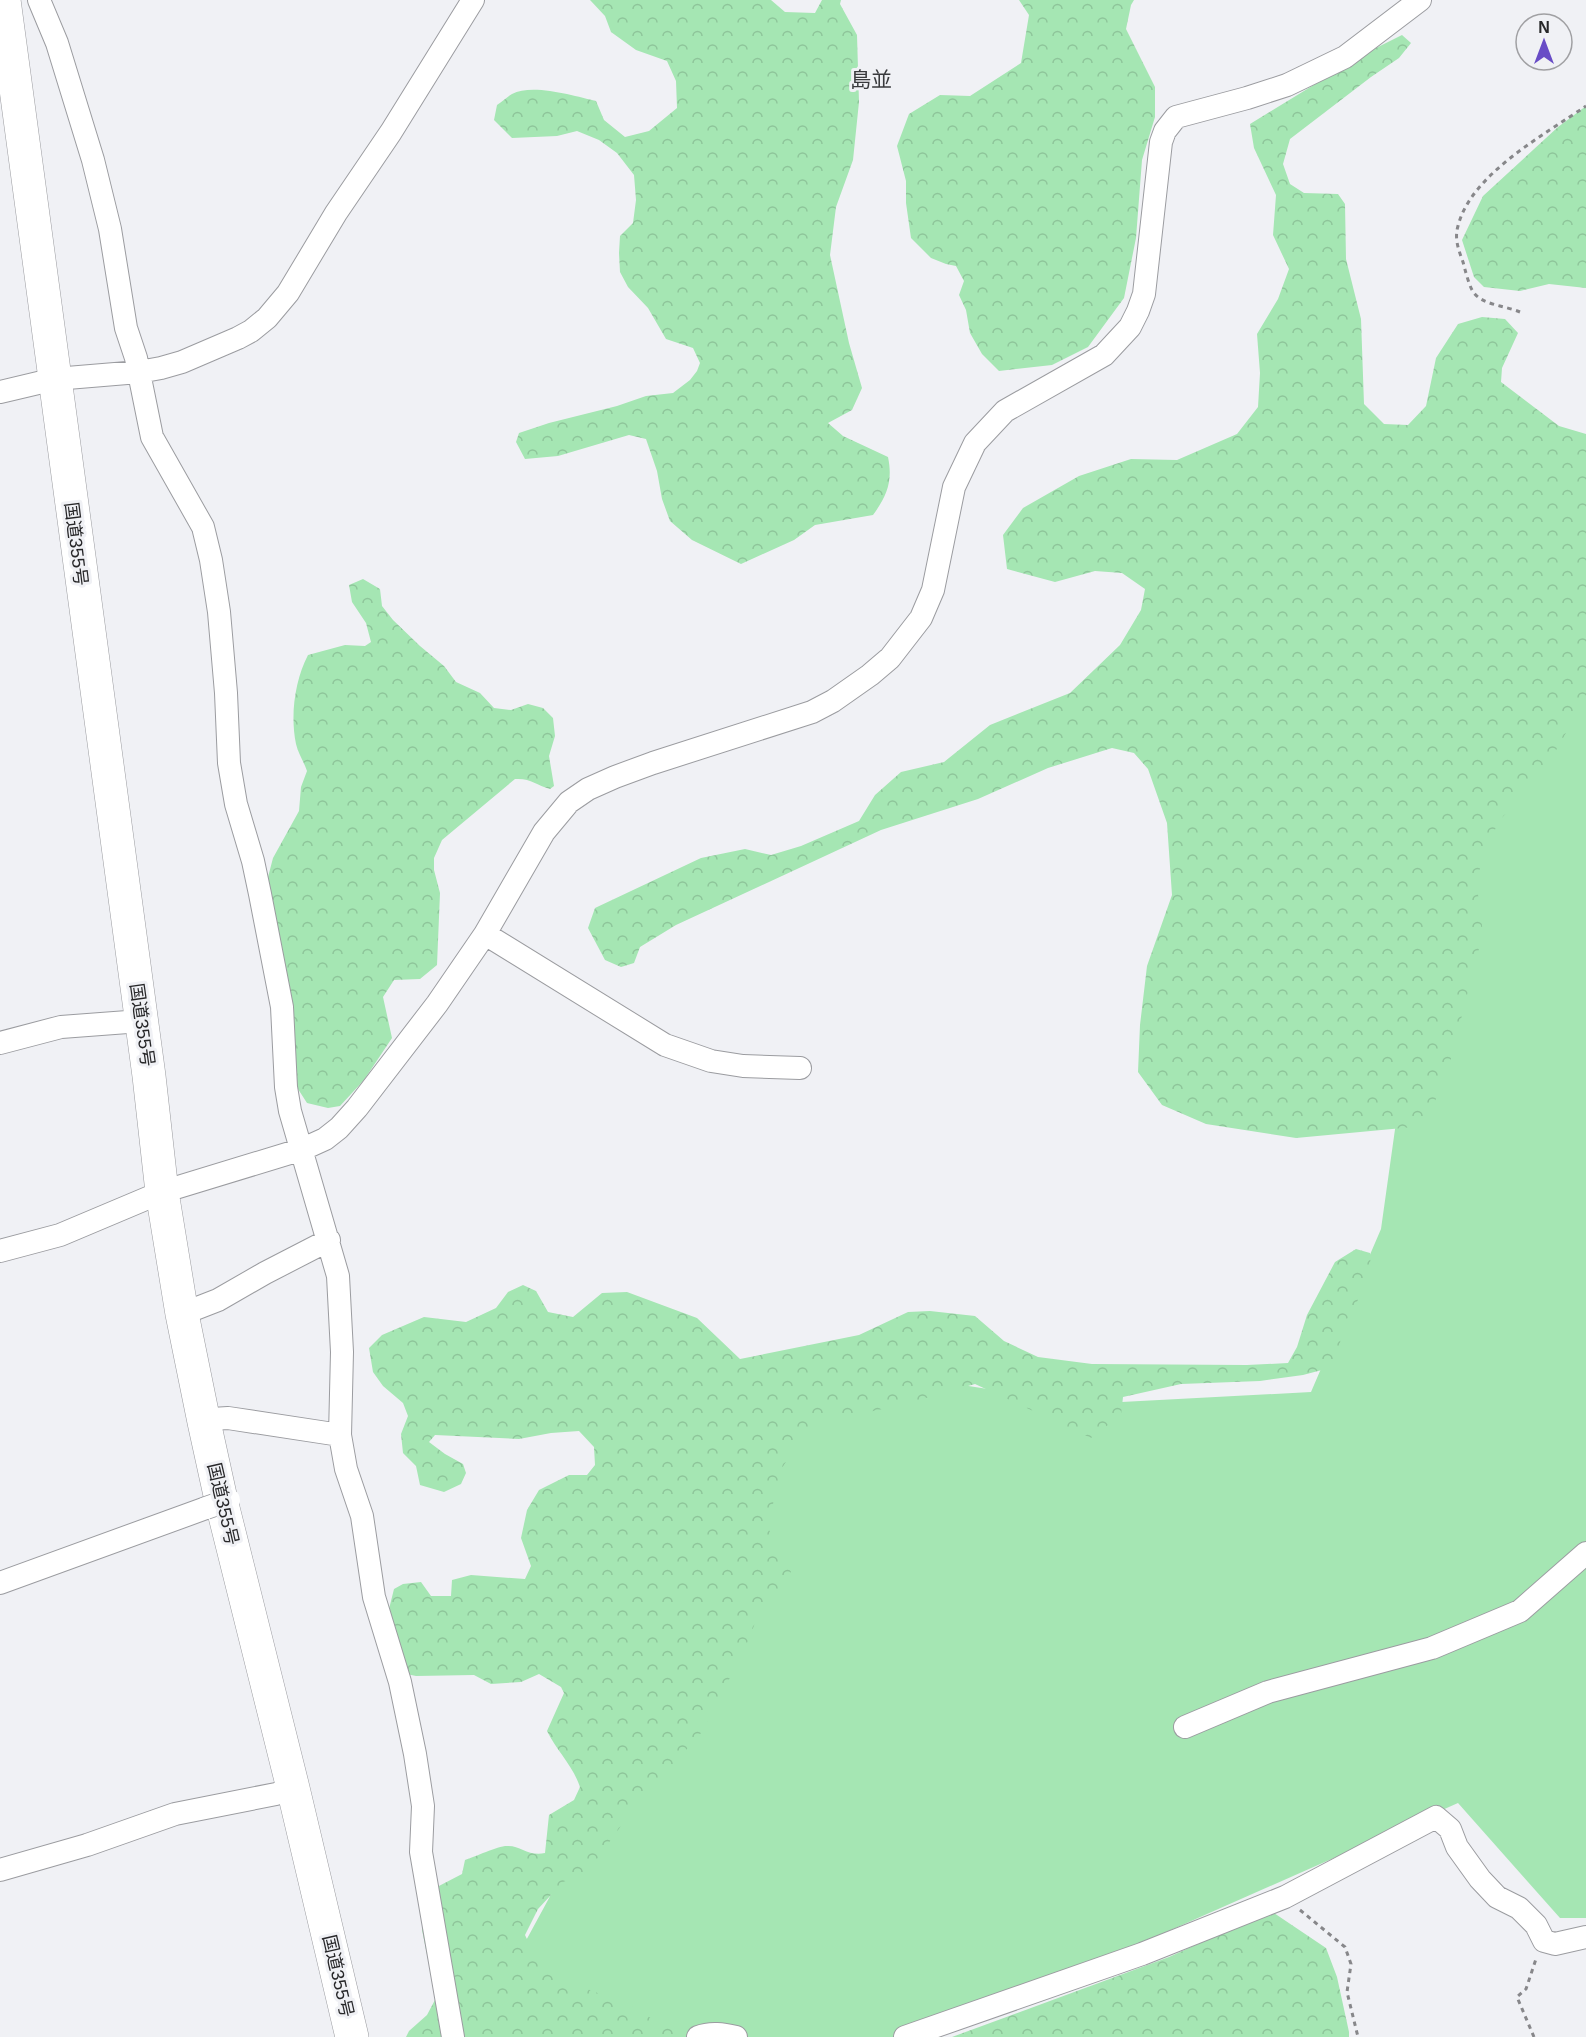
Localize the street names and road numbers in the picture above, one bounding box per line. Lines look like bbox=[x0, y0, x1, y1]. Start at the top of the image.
street label: 国道355号 bbox=[61, 501, 91, 587]
street label: 国道355号 bbox=[126, 982, 158, 1068]
street label: 国道355号 bbox=[204, 1461, 242, 1547]
street label: 国道355号 bbox=[319, 1933, 357, 2019]

